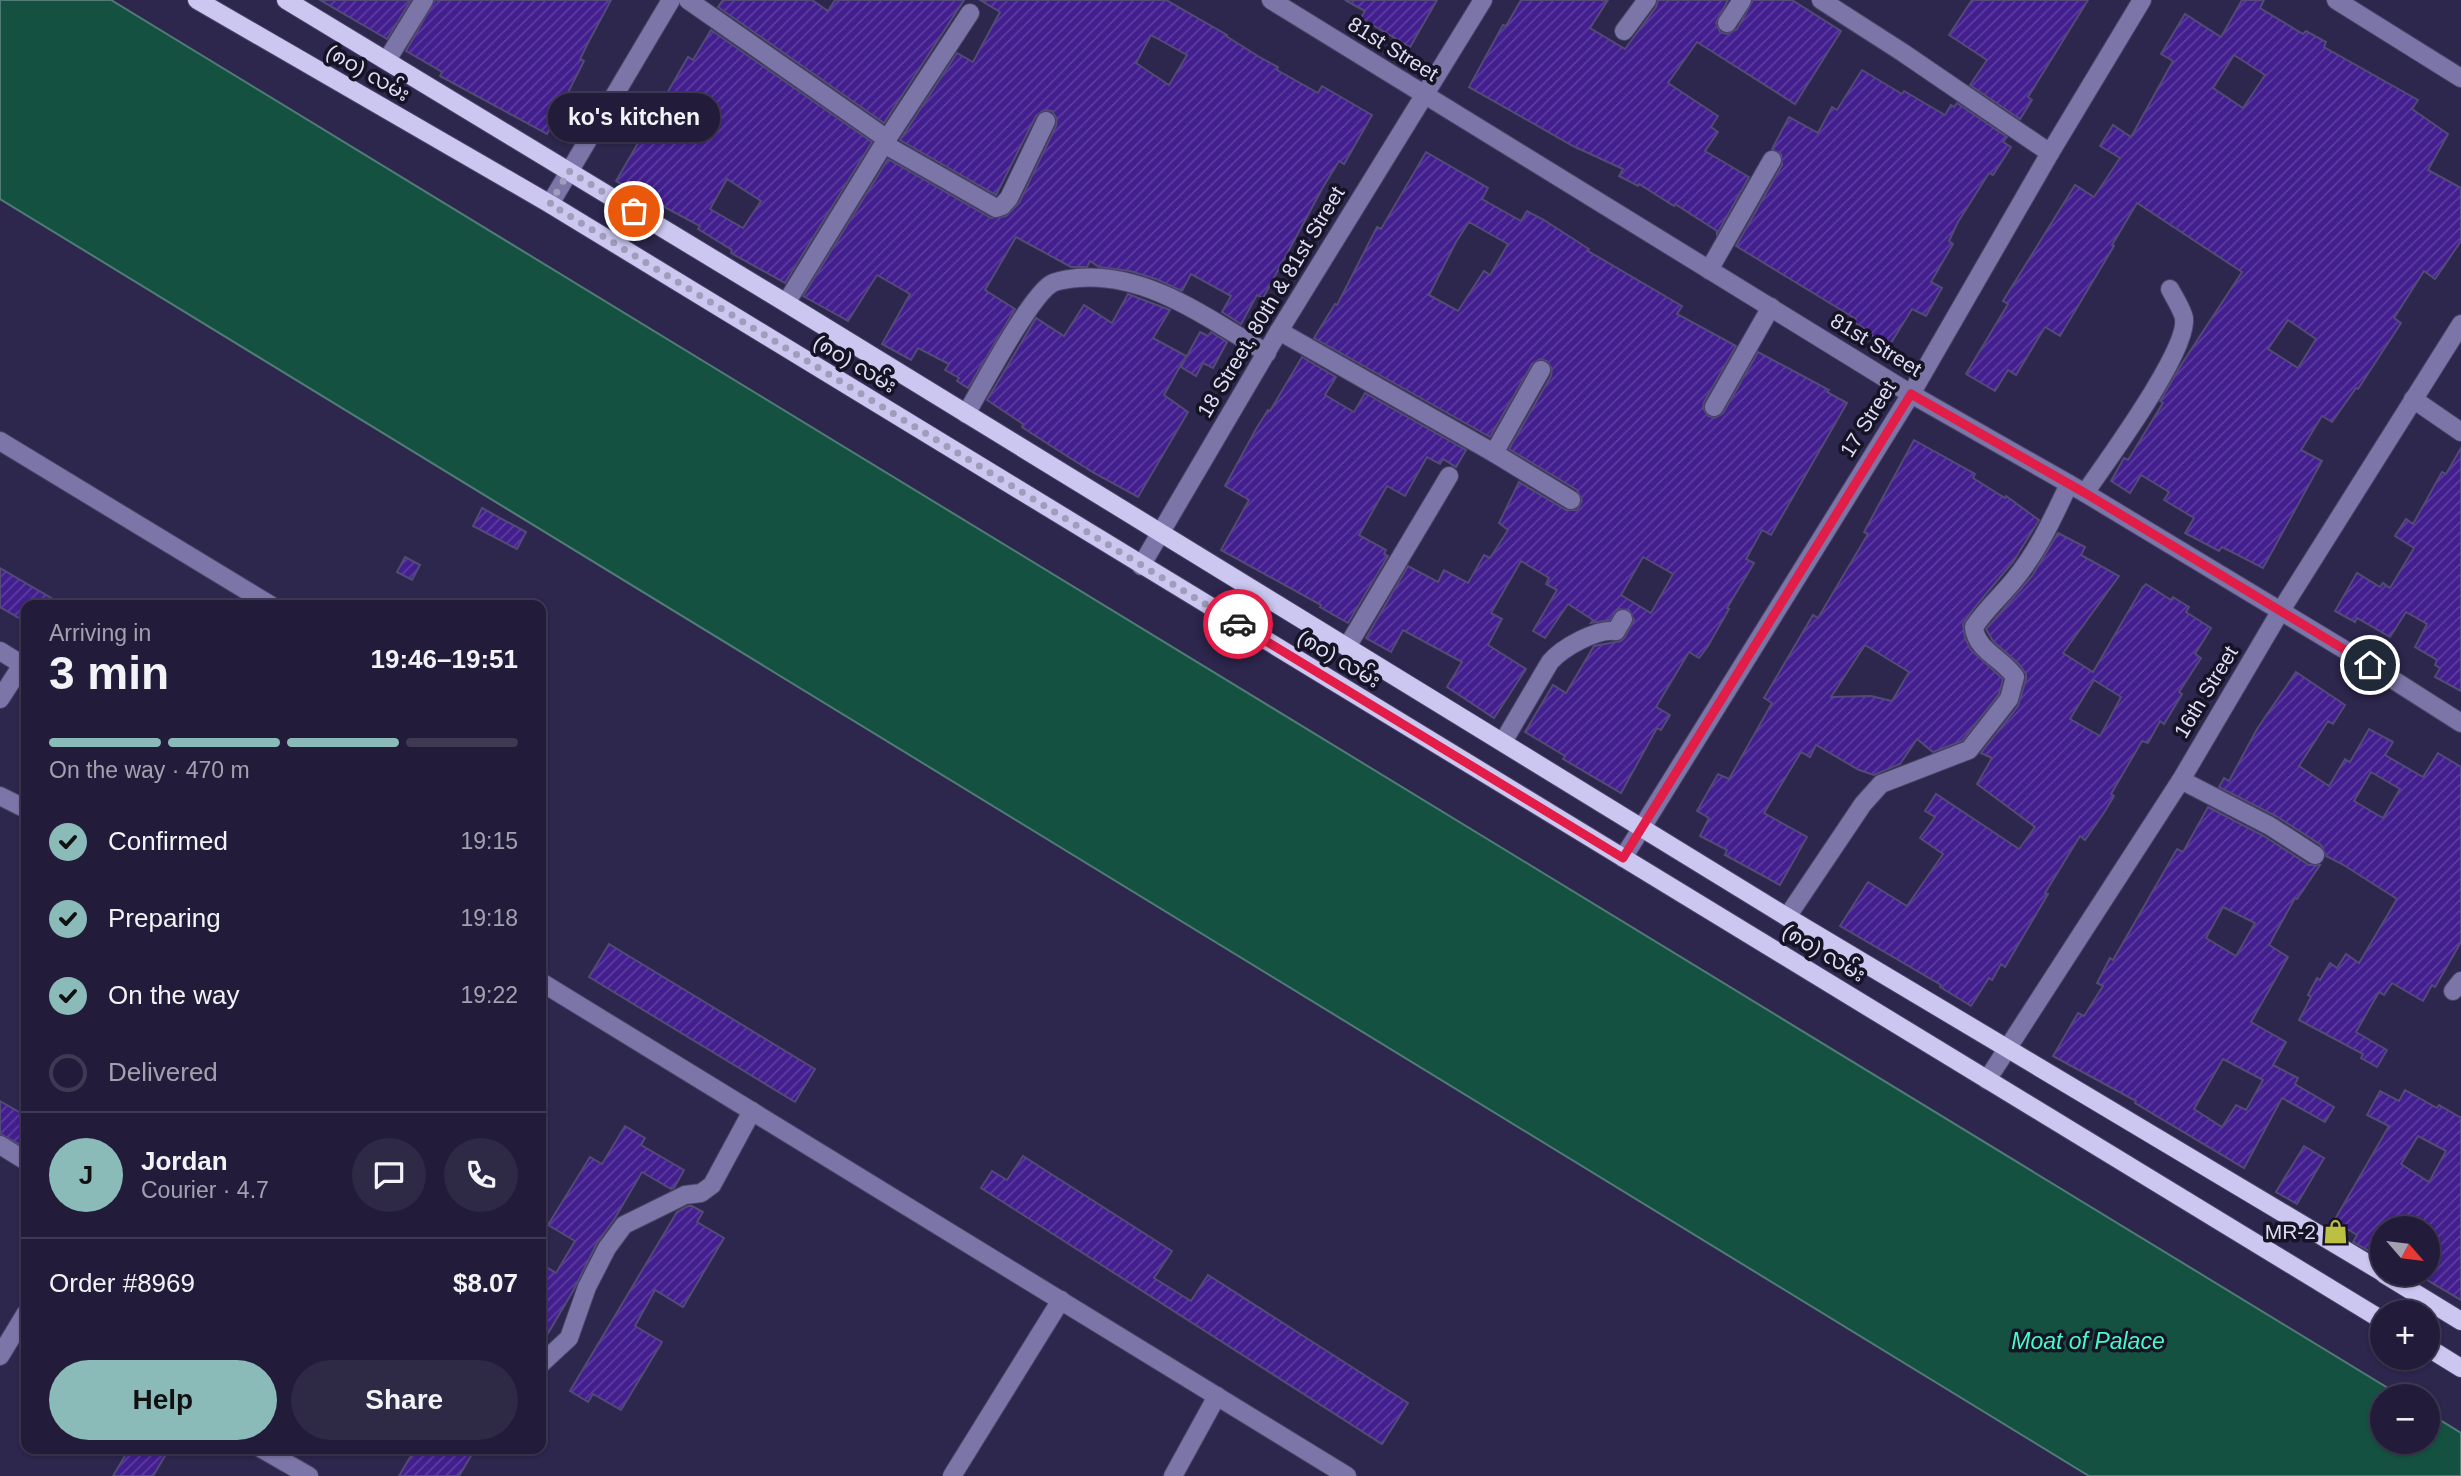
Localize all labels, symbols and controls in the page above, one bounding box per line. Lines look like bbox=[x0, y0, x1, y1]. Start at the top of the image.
street label: 81st Street bbox=[1344, 12, 1443, 85]
street label: (၈၀) လမ်း bbox=[323, 36, 416, 106]
callout: ko's kitchen bbox=[548, 92, 720, 141]
text: ko's kitchen bbox=[568, 104, 700, 130]
pin bbox=[604, 181, 664, 241]
street label: 18 Street, 80th & 81st Street bbox=[1192, 182, 1349, 421]
icon: bag bbox=[615, 192, 653, 230]
street label: 81st Street bbox=[1827, 309, 1926, 381]
street label: (၈၀) လမ်း bbox=[810, 327, 903, 397]
street label: 17 Street bbox=[1835, 376, 1900, 461]
courier bbox=[1203, 589, 1273, 659]
icon: car bbox=[1219, 605, 1257, 643]
text: Arriving in bbox=[49, 620, 151, 646]
street label: (၈၀) လမ်း bbox=[1294, 622, 1387, 692]
pin bbox=[2340, 635, 2400, 695]
street label: 16th Street bbox=[2169, 642, 2242, 742]
text: 19:46–19:51 bbox=[371, 644, 518, 674]
icon: home bbox=[2351, 646, 2389, 684]
text: 3 min bbox=[49, 647, 169, 699]
text: On the way · 470 m bbox=[49, 757, 250, 783]
icon: check bbox=[49, 823, 87, 861]
text: Confirmed bbox=[108, 826, 228, 856]
text: 19:15 bbox=[460, 828, 518, 854]
icon: check bbox=[49, 900, 87, 938]
text: Preparing bbox=[108, 903, 221, 933]
text: 19:18 bbox=[460, 905, 518, 931]
street label: (၈၀) လမ်း bbox=[1779, 916, 1872, 986]
icon: check bbox=[49, 977, 87, 1015]
text: On the way bbox=[108, 980, 240, 1010]
text: 19:22 bbox=[460, 982, 518, 1008]
text: Delivered bbox=[108, 1057, 218, 1087]
button: chat bbox=[352, 1138, 426, 1212]
button: phone bbox=[444, 1138, 518, 1212]
text: Jordan bbox=[141, 1146, 228, 1176]
text: J bbox=[79, 1160, 93, 1190]
text: Courier · 4.7 bbox=[141, 1177, 269, 1203]
north arrow bbox=[2370, 1216, 2440, 1286]
map controls bbox=[2370, 1216, 2440, 1454]
shop icon: MR-2 bbox=[2322, 1218, 2350, 1246]
place label: MR-2 bbox=[2265, 1220, 2316, 1243]
text: Order #8969 bbox=[49, 1268, 195, 1298]
text: $8.07 bbox=[453, 1268, 518, 1298]
button: + bbox=[2370, 1300, 2440, 1370]
water label: Moat of Palace bbox=[2011, 1328, 2165, 1354]
button: Help bbox=[49, 1360, 277, 1440]
button: Share bbox=[291, 1360, 518, 1440]
button: − bbox=[2370, 1384, 2440, 1454]

